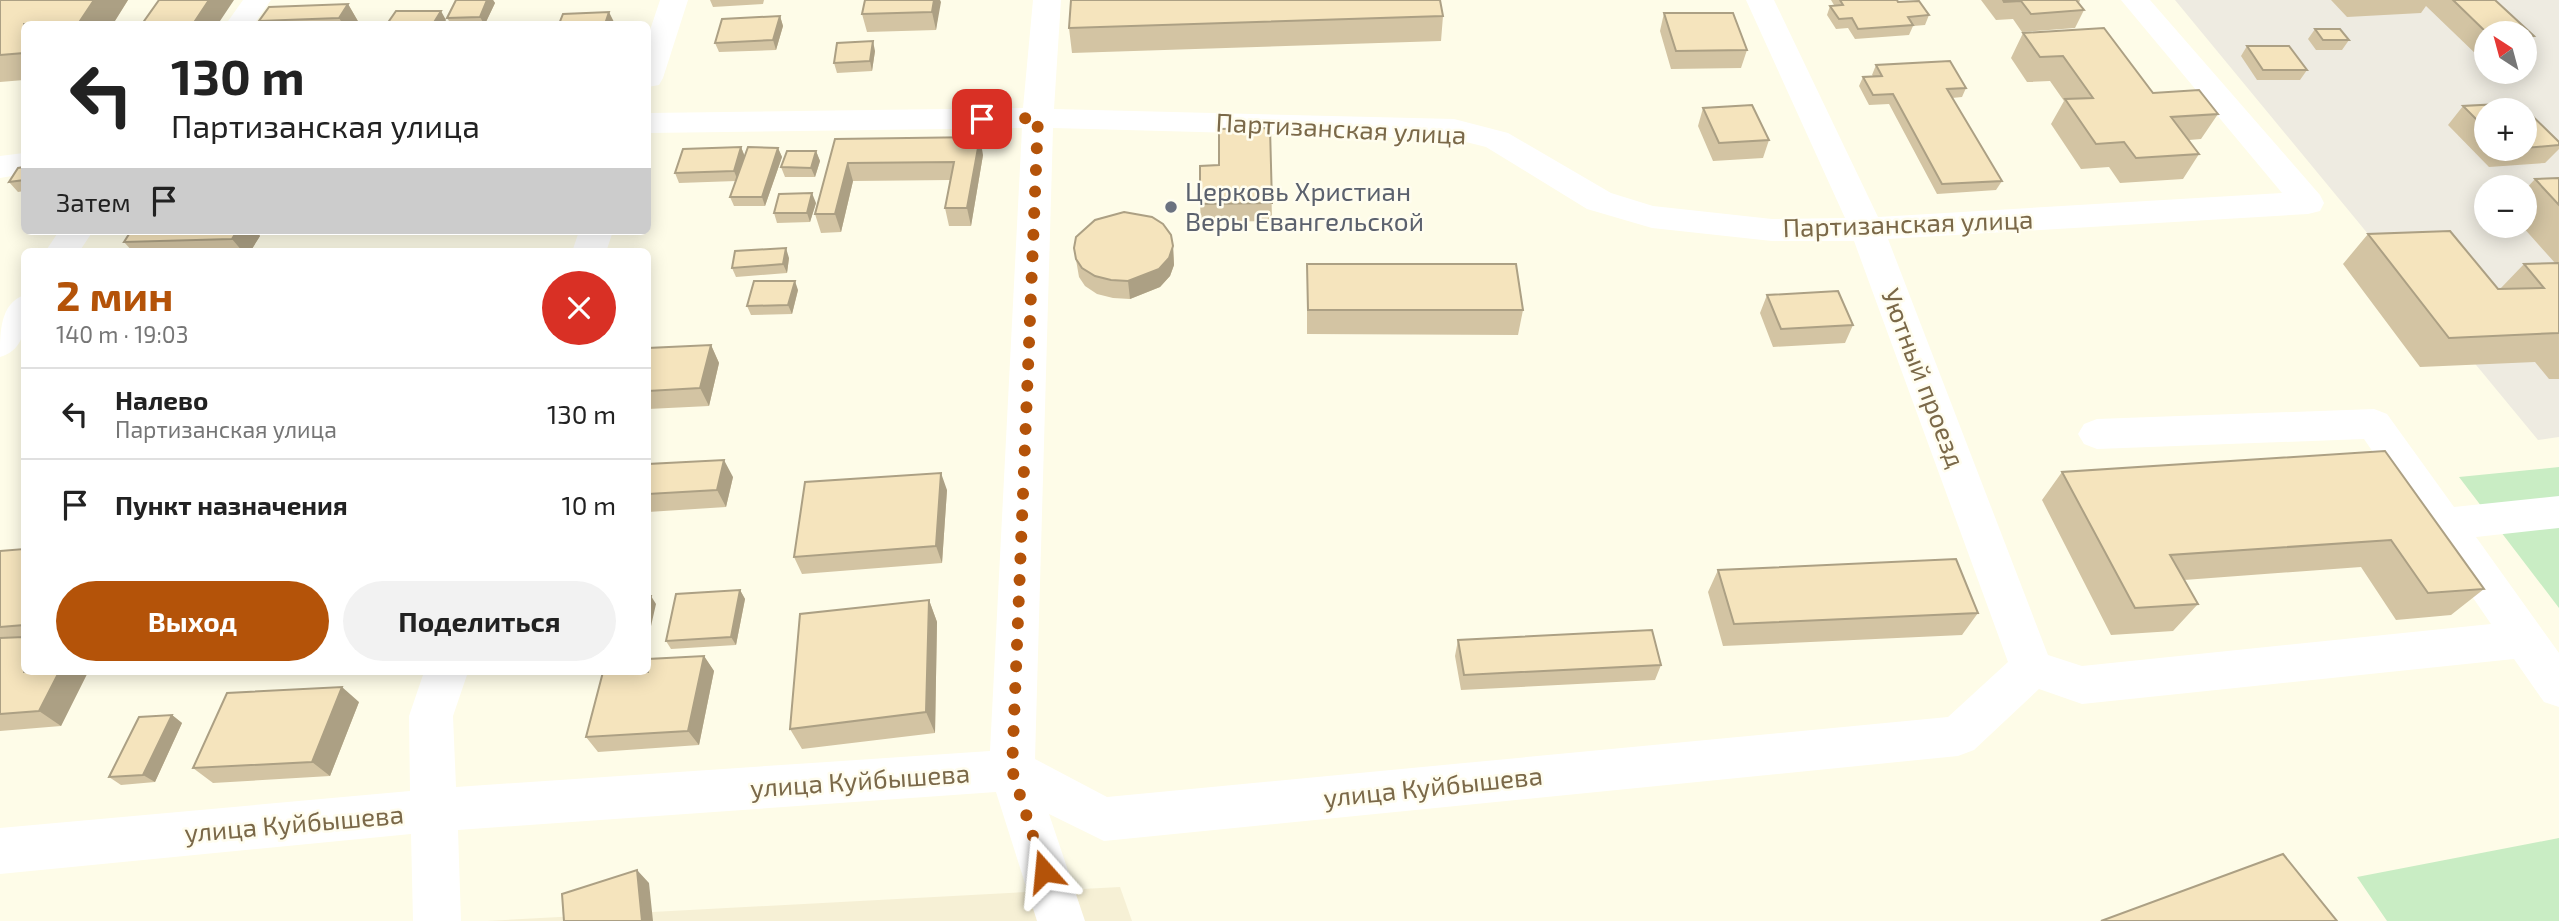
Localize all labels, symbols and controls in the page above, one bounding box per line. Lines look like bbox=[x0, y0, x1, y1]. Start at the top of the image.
north arrow bbox=[2474, 21, 2538, 84]
map controls bbox=[2474, 21, 2537, 238]
text: 130 m bbox=[171, 46, 305, 105]
icon: left bbox=[56, 49, 147, 140]
pin bbox=[952, 89, 1012, 149]
button: + bbox=[2474, 98, 2537, 161]
icon: arrive bbox=[963, 100, 1001, 138]
street label: Партизанская улица bbox=[1215, 105, 1467, 151]
text: Партизанская улица bbox=[171, 106, 480, 144]
place label: Церковь Христиан Веры Евангельской bbox=[1185, 175, 1424, 236]
button: − bbox=[2474, 175, 2537, 238]
icon: arrive bbox=[145, 182, 183, 220]
text: Затем bbox=[56, 186, 131, 217]
marker: Церковь Христиан Веры Евангельской bbox=[1163, 199, 1179, 215]
street label: Партизанская улица bbox=[1782, 203, 2034, 243]
text: 2 мин bbox=[56, 269, 173, 319]
button: close bbox=[542, 271, 616, 345]
street label: Уютный проезд bbox=[1876, 284, 1973, 471]
text: 140 m · 19:03 bbox=[56, 320, 189, 348]
text: Налево bbox=[115, 384, 208, 415]
icon: left bbox=[56, 395, 94, 433]
text: 130 m bbox=[547, 398, 616, 429]
text: Партизанская улица bbox=[115, 415, 337, 443]
icon: arrive bbox=[56, 486, 94, 524]
text: Пункт назначения bbox=[115, 489, 348, 520]
text: 10 m bbox=[561, 489, 616, 520]
button: Выход bbox=[56, 581, 329, 661]
button: Поделиться bbox=[343, 581, 616, 661]
street label: улица Куйбышева bbox=[749, 756, 971, 804]
street label: улица Куйбышева bbox=[1322, 759, 1544, 813]
street label: улица Куйбышева bbox=[183, 797, 405, 849]
position arrow bbox=[1007, 834, 1081, 908]

